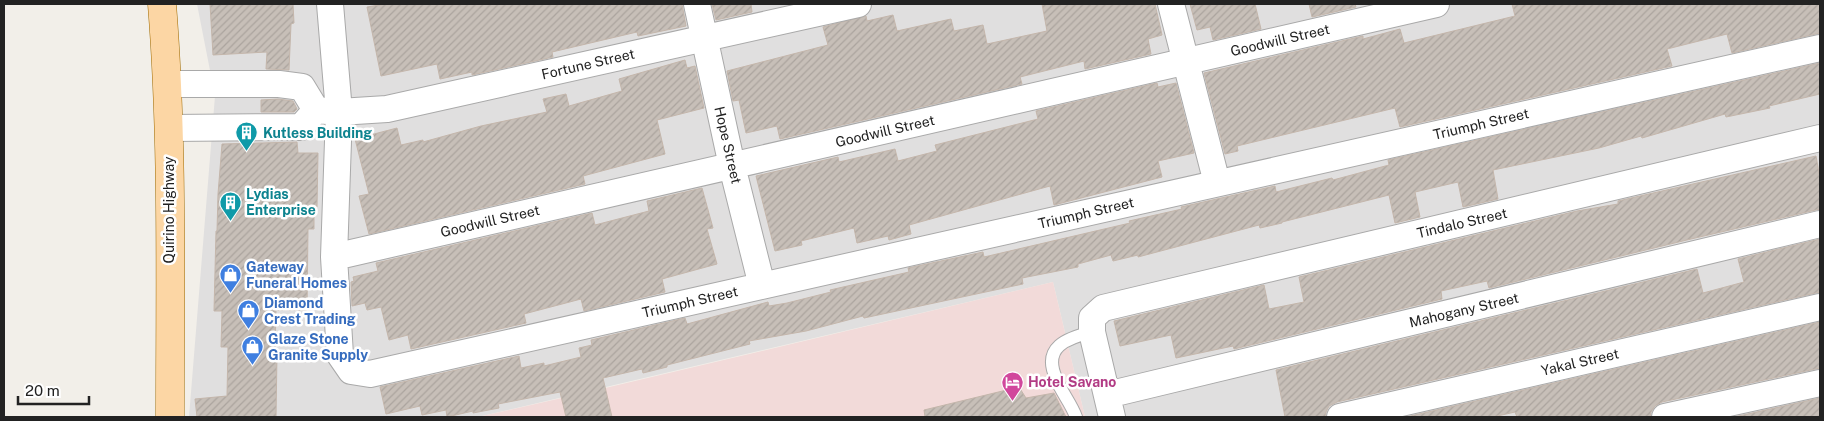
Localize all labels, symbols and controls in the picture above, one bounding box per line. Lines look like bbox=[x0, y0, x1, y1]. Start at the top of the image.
street label: Goodwill Street bbox=[1229, 21, 1331, 59]
street label: Fortune Street bbox=[540, 46, 636, 82]
street label: Hope Street bbox=[711, 105, 745, 185]
street label: Triumph Street bbox=[1432, 105, 1530, 143]
street label: Goodwill Street bbox=[834, 112, 936, 150]
building icon: Kutless Building bbox=[235, 121, 259, 152]
place label: Kutless Building bbox=[263, 125, 372, 141]
street label: Quirino Highway bbox=[161, 156, 177, 264]
place label: Lydias Enterprise bbox=[246, 186, 316, 218]
building icon: Lydias Enterprise bbox=[218, 190, 242, 221]
street label: Triumph Street bbox=[1037, 194, 1135, 232]
street label: Goodwill Street bbox=[439, 202, 541, 240]
street label: Tindalo Street bbox=[1415, 205, 1509, 241]
place label: Gateway Funeral Homes bbox=[246, 259, 347, 291]
shop icon: Gateway Funeral Homes bbox=[218, 263, 242, 294]
street label: Triumph Street bbox=[641, 283, 739, 321]
street label: Mahogany Street bbox=[1408, 290, 1520, 330]
place label: Diamond Crest Trading bbox=[264, 295, 356, 327]
shop icon: Diamond Crest Trading bbox=[236, 299, 260, 330]
place label: Glaze Stone Granite Supply bbox=[268, 331, 368, 363]
shop icon: Glaze Stone Granite Supply bbox=[240, 335, 264, 366]
street label: Yakal Street bbox=[1540, 345, 1620, 379]
hotel icon: Hotel Savano bbox=[1000, 370, 1024, 401]
scale bar bbox=[18, 374, 89, 406]
place label: Hotel Savano bbox=[1028, 374, 1116, 390]
text: 20 m bbox=[25, 382, 60, 399]

